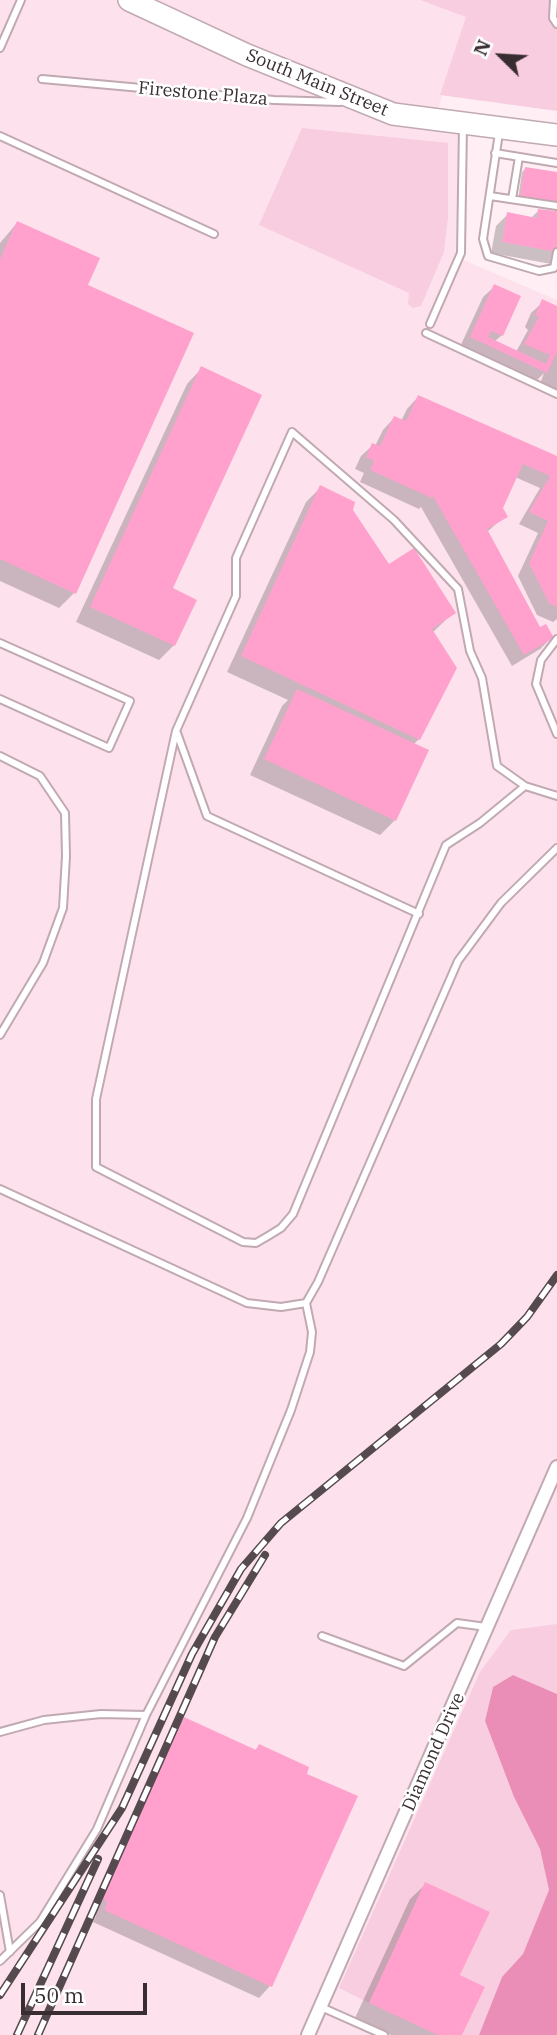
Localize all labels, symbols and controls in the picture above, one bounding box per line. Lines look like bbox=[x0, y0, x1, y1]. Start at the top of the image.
north arrow bbox=[466, 21, 536, 91]
text: N bbox=[468, 36, 496, 59]
street label: South Main Street bbox=[243, 45, 391, 121]
street label: Firestone Plaza bbox=[137, 78, 269, 110]
street label: Diamond Drive bbox=[398, 1689, 470, 1815]
scale bar bbox=[24, 1968, 150, 2012]
text: 50 m bbox=[34, 1981, 84, 2009]

